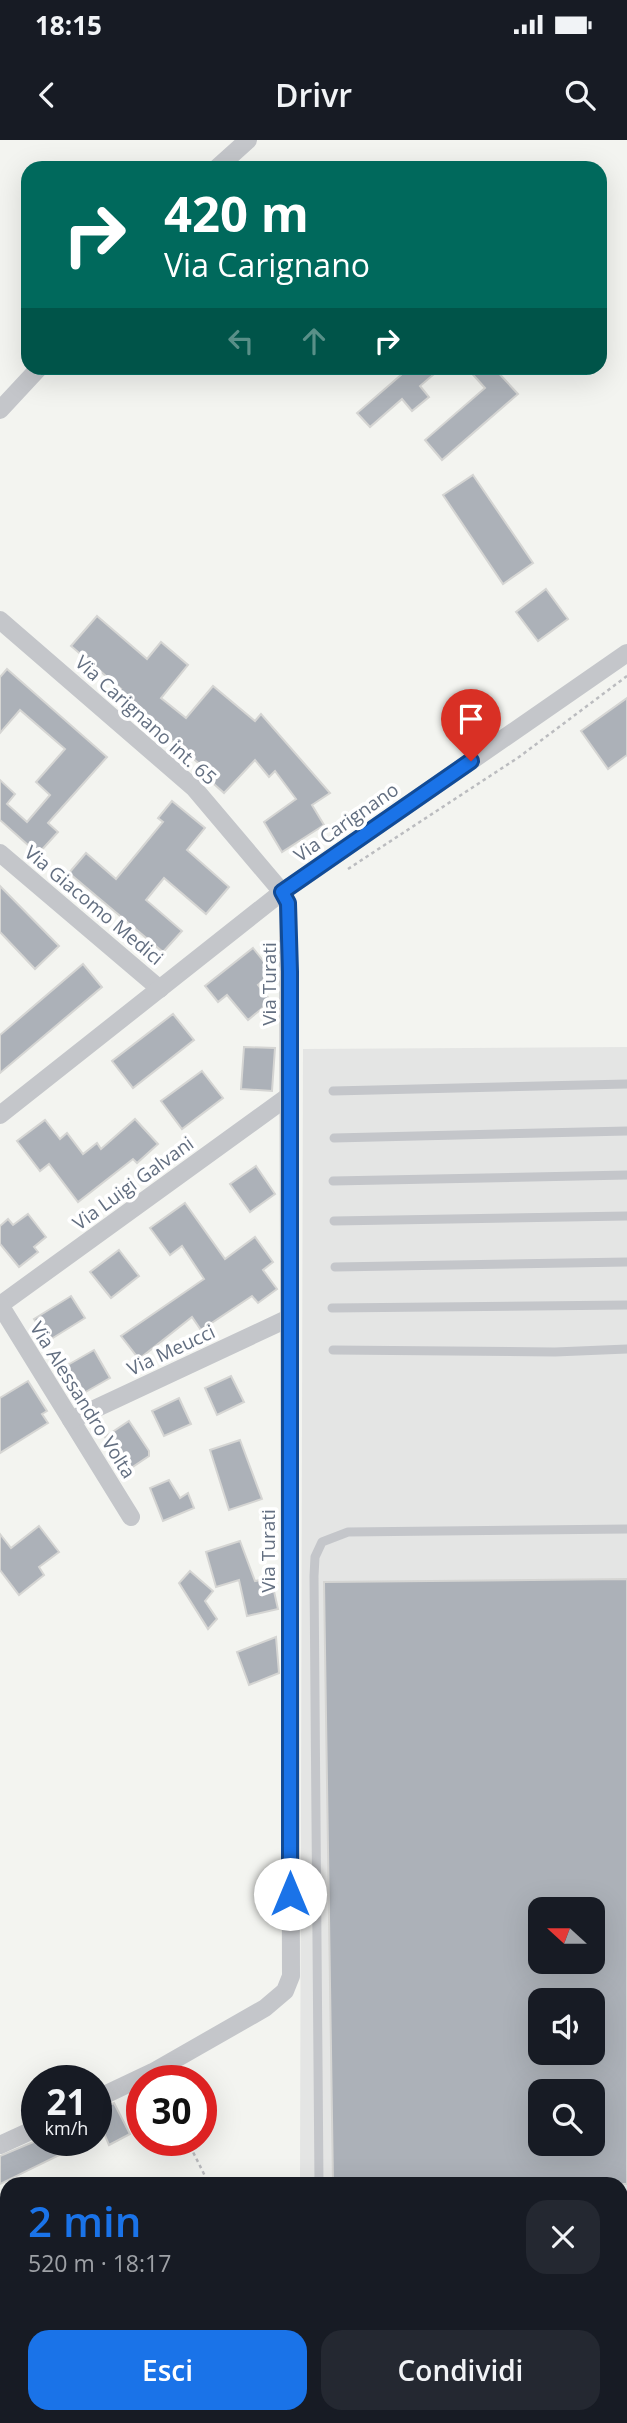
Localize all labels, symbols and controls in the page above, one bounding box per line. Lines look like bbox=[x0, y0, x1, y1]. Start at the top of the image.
text: 18:15 bbox=[35, 7, 102, 43]
text: Drivr bbox=[275, 73, 352, 116]
icon: back bbox=[28, 76, 66, 114]
icon: search bbox=[561, 76, 599, 114]
text: 420 m bbox=[164, 180, 309, 246]
icon: right bbox=[49, 189, 140, 280]
text: Via Carignano bbox=[164, 243, 370, 286]
icon: left bbox=[222, 322, 260, 360]
icon: ahead bbox=[295, 322, 333, 360]
icon: right bbox=[368, 322, 406, 360]
street label: Via Carignano int. 65 bbox=[70, 649, 222, 791]
pin bbox=[441, 689, 501, 761]
icon: arrive bbox=[452, 700, 490, 738]
street label: Via Carignano bbox=[288, 776, 404, 868]
street label: Via Giacomo Medici bbox=[19, 839, 169, 971]
street label: Via Turati bbox=[256, 942, 282, 1026]
street label: Via Luigi Galvani bbox=[67, 1130, 199, 1236]
street label: Via Alessandro Volta bbox=[24, 1317, 142, 1483]
street label: Via Meucci bbox=[123, 1318, 219, 1382]
street label: Via Turati bbox=[255, 1509, 281, 1593]
position arrow bbox=[253, 1857, 327, 1931]
north arrow bbox=[528, 1897, 606, 1974]
map controls bbox=[528, 1897, 605, 2156]
button: sound bbox=[528, 1988, 605, 2065]
speed limit sign: 30 bbox=[126, 2065, 217, 2156]
text: 21 bbox=[46, 2078, 87, 2125]
button: search bbox=[528, 2079, 605, 2156]
text: km/h bbox=[45, 2116, 88, 2140]
text: 2 min bbox=[28, 2192, 141, 2249]
button: close bbox=[526, 2200, 600, 2274]
text: 520 m · 18:17 bbox=[28, 2247, 171, 2279]
button: Esci bbox=[28, 2330, 307, 2410]
button: Condividi bbox=[321, 2330, 600, 2410]

